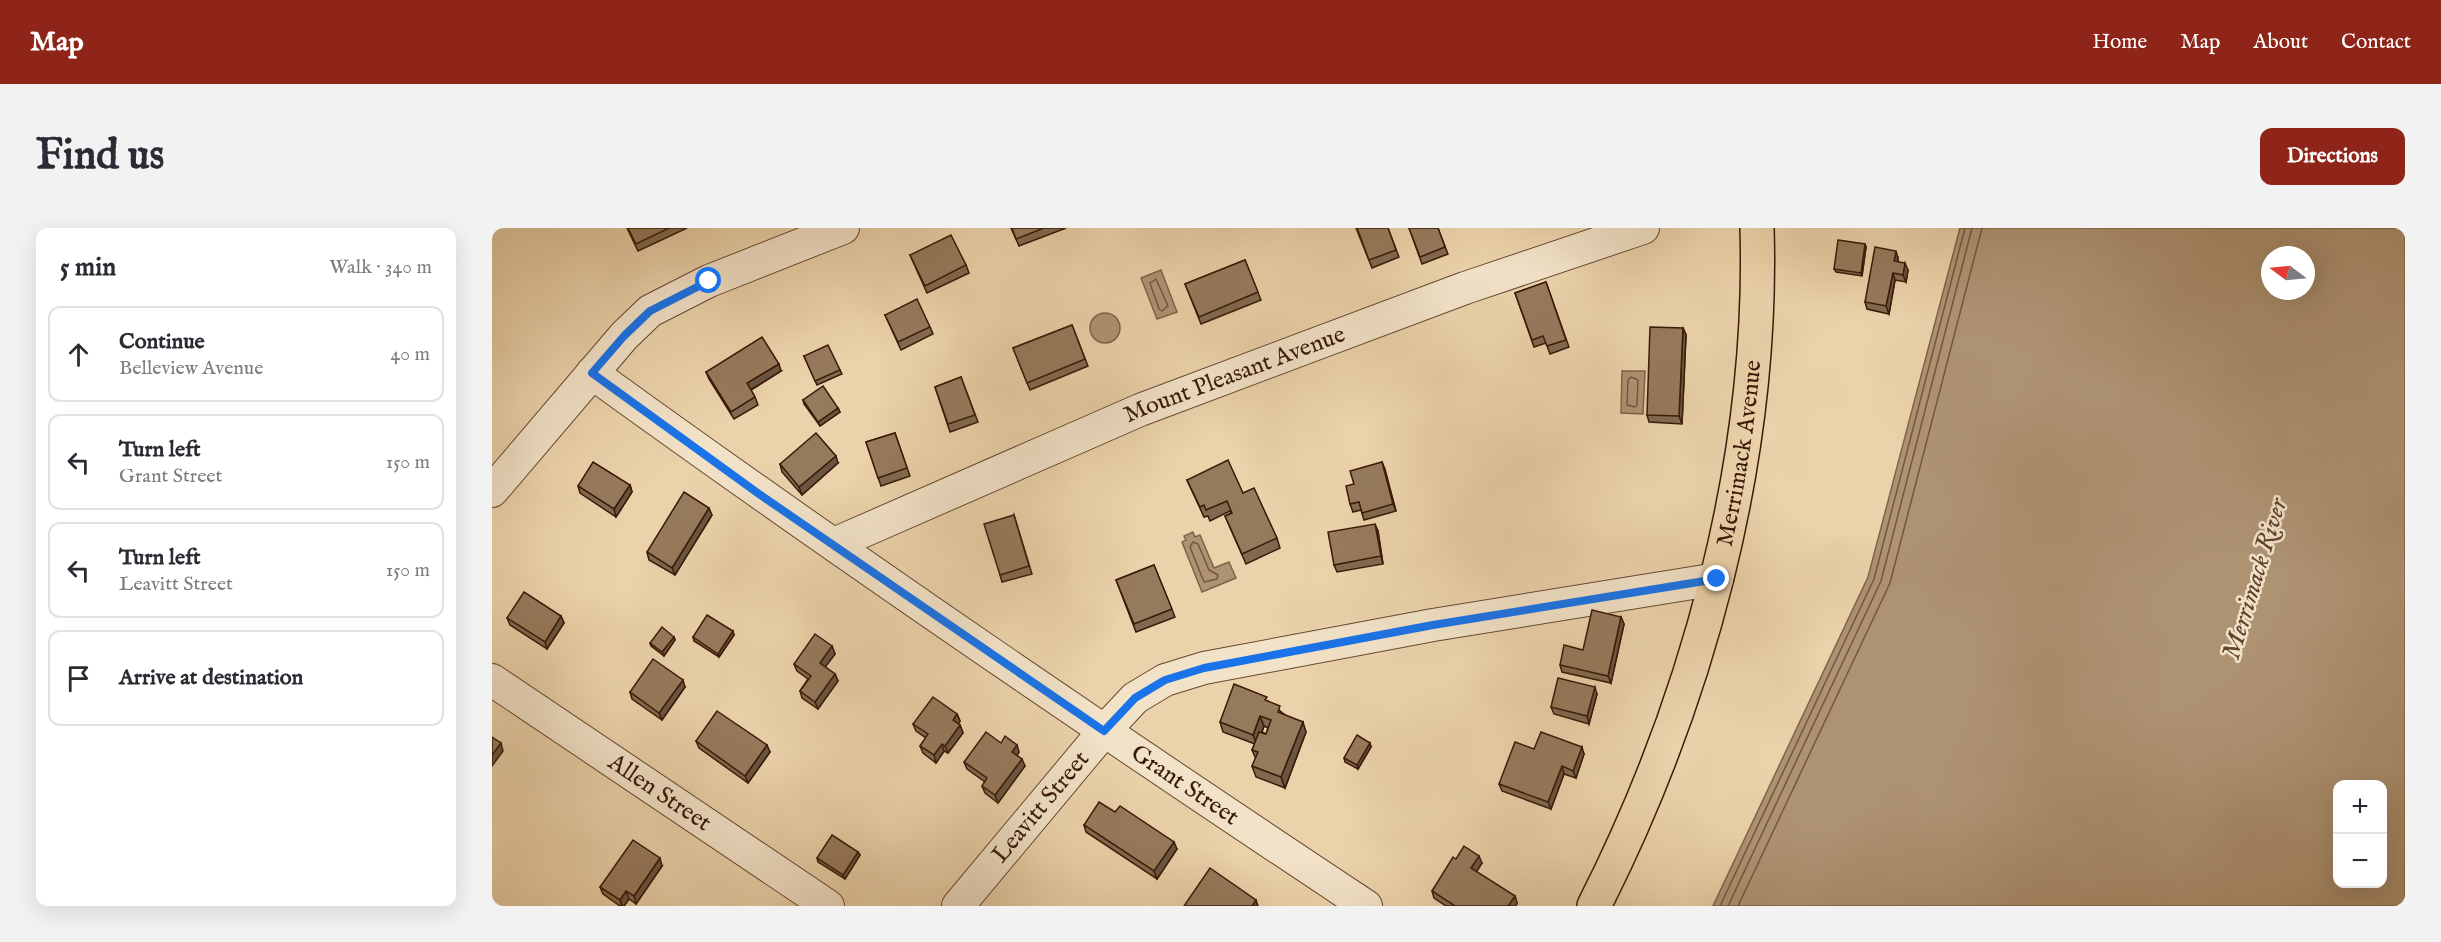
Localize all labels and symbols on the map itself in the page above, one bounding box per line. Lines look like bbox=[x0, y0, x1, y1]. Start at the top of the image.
north arrow bbox=[2261, 246, 2315, 300]
route start bbox=[695, 267, 721, 293]
street label: Mount Pleasant Avenue bbox=[1119, 319, 1349, 431]
street label: Merrimack Avenue bbox=[1709, 359, 1769, 549]
water label: Merrimack River bbox=[2215, 493, 2296, 664]
route end bbox=[1703, 565, 1729, 591]
street label: Grant Street bbox=[1125, 738, 1245, 833]
street label: Leavitt Street bbox=[985, 744, 1096, 869]
street label: Allen Street bbox=[601, 746, 717, 839]

